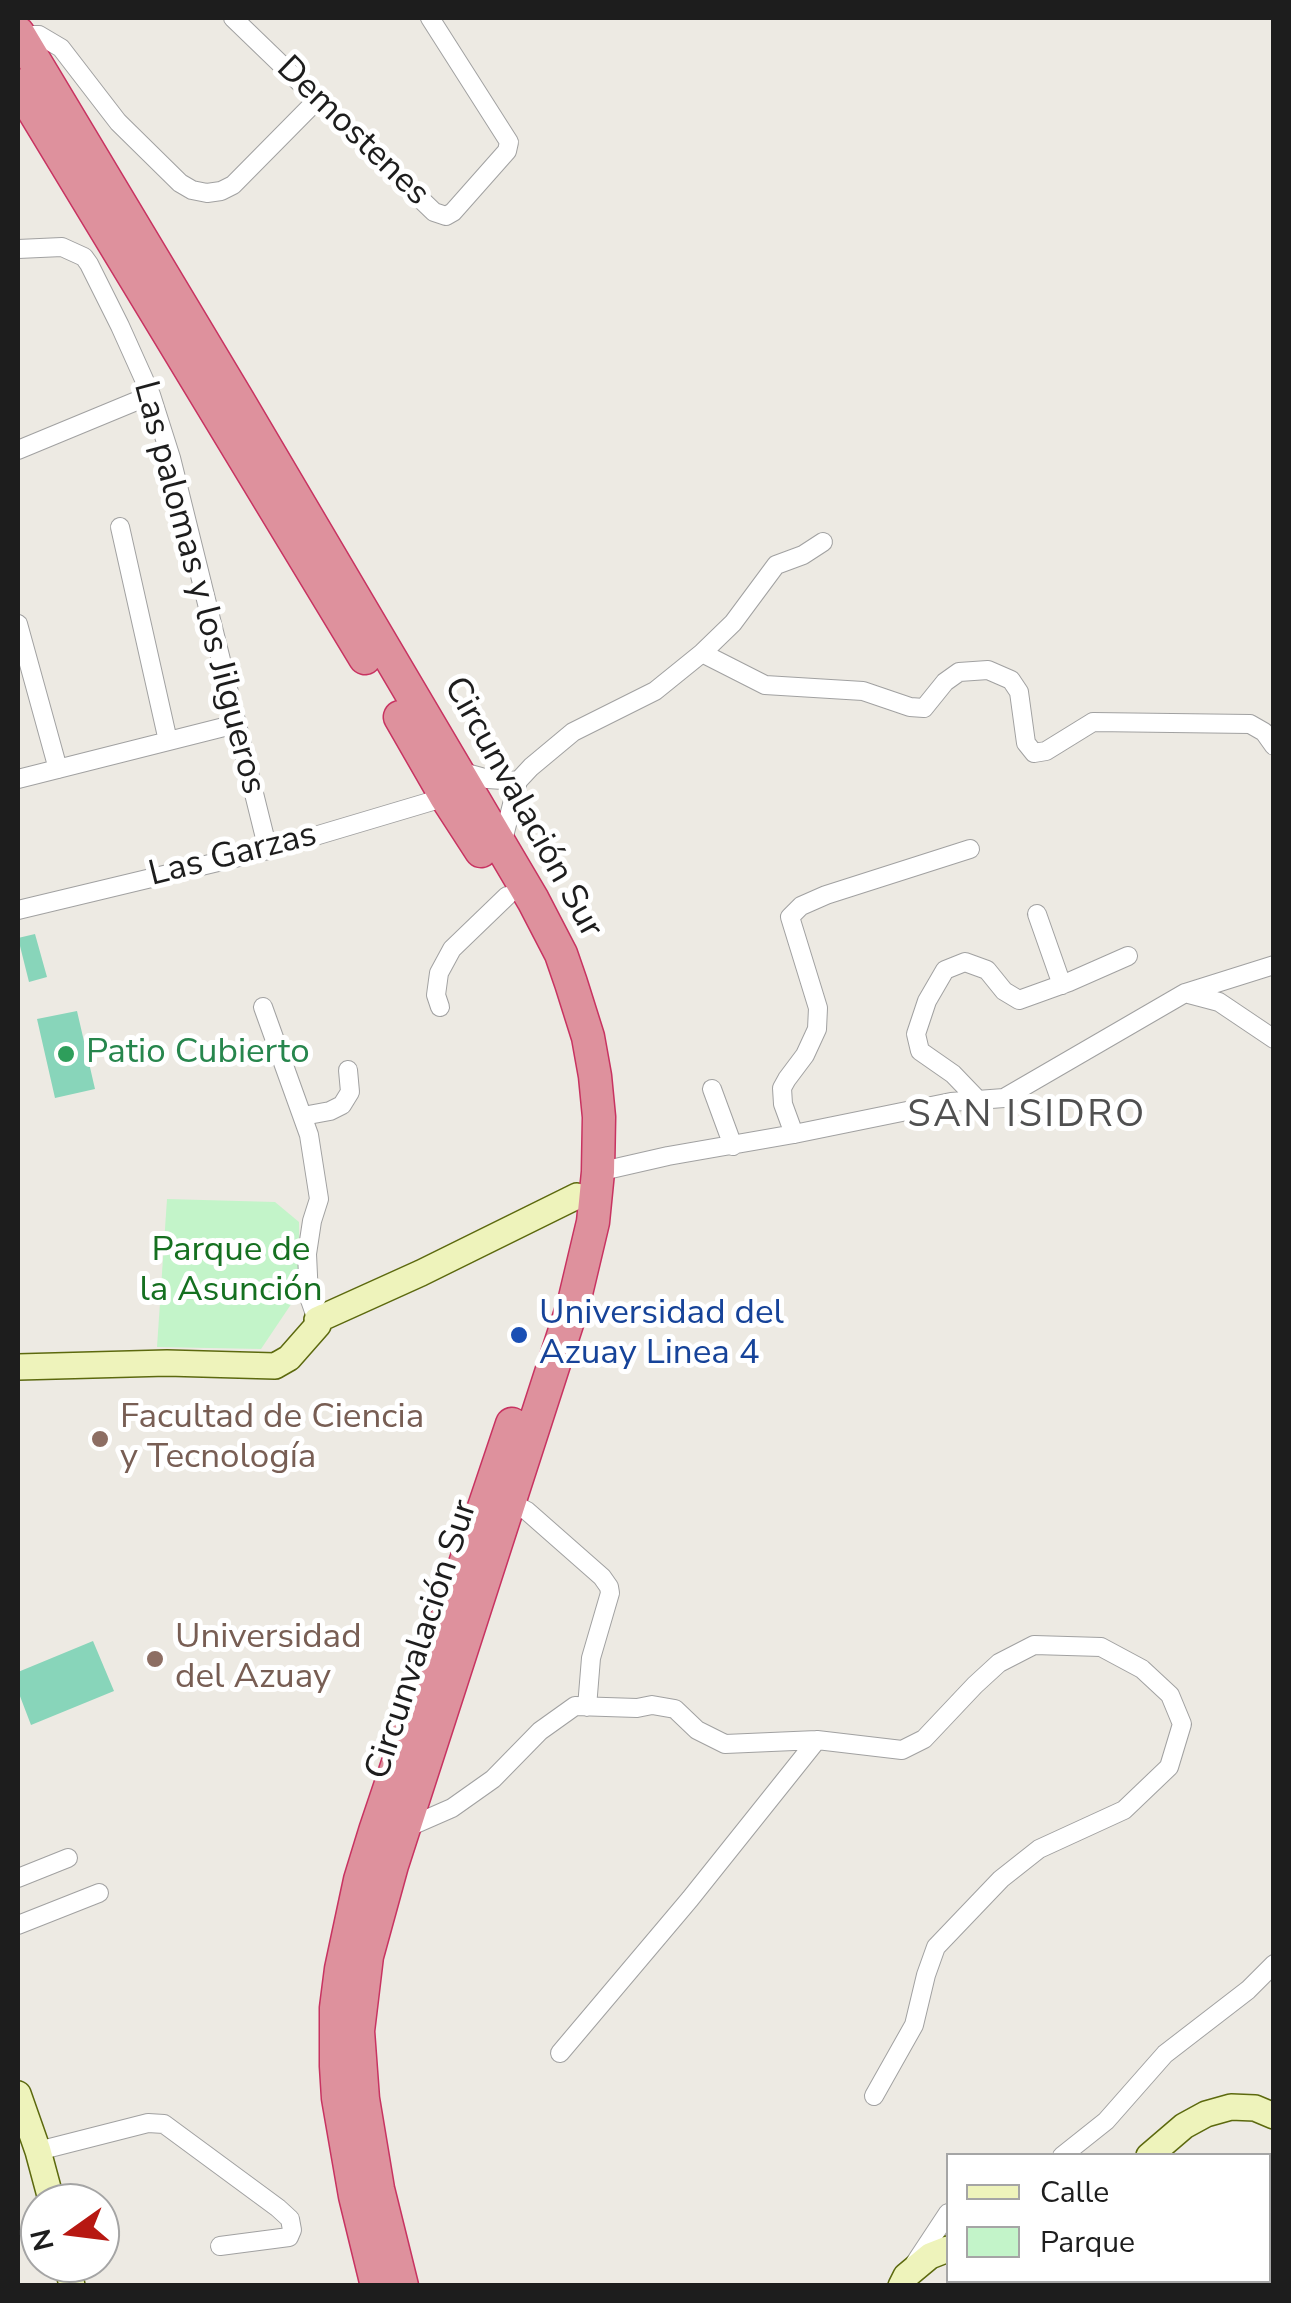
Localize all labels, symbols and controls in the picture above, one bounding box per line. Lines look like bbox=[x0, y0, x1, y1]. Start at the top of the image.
street label: Demostenes bbox=[267, 49, 437, 215]
street label: Las palomas y los Jilgueros bbox=[123, 377, 273, 799]
street label: Circunvalación Sur bbox=[433, 671, 611, 945]
street label: Las Garzas bbox=[145, 815, 321, 897]
place label: Patio Cubierto bbox=[86, 1033, 310, 1075]
marker: Patio Cubierto bbox=[55, 1043, 77, 1065]
district label: SAN ISIDRO bbox=[907, 1094, 1147, 1140]
park label: Parque de la Asunción bbox=[139, 1231, 323, 1313]
place label: Universidad del Azuay Linea 4 bbox=[539, 1294, 784, 1376]
marker: Universidad del Azuay Linea 4 bbox=[508, 1324, 530, 1346]
place label: Facultad de Ciencia y Tecnología bbox=[120, 1398, 424, 1480]
marker: Facultad de Ciencia y Tecnología bbox=[89, 1428, 111, 1450]
street label: Circunvalación Sur bbox=[358, 1495, 488, 1785]
place label: Universidad del Azuay bbox=[175, 1618, 362, 1700]
marker: Universidad del Azuay bbox=[144, 1648, 166, 1670]
legend bbox=[946, 2153, 1271, 2283]
text: Calle bbox=[1040, 2172, 1109, 2213]
north arrow bbox=[20, 2183, 120, 2283]
text: Parque bbox=[1040, 2222, 1135, 2263]
text: N bbox=[22, 2225, 64, 2255]

